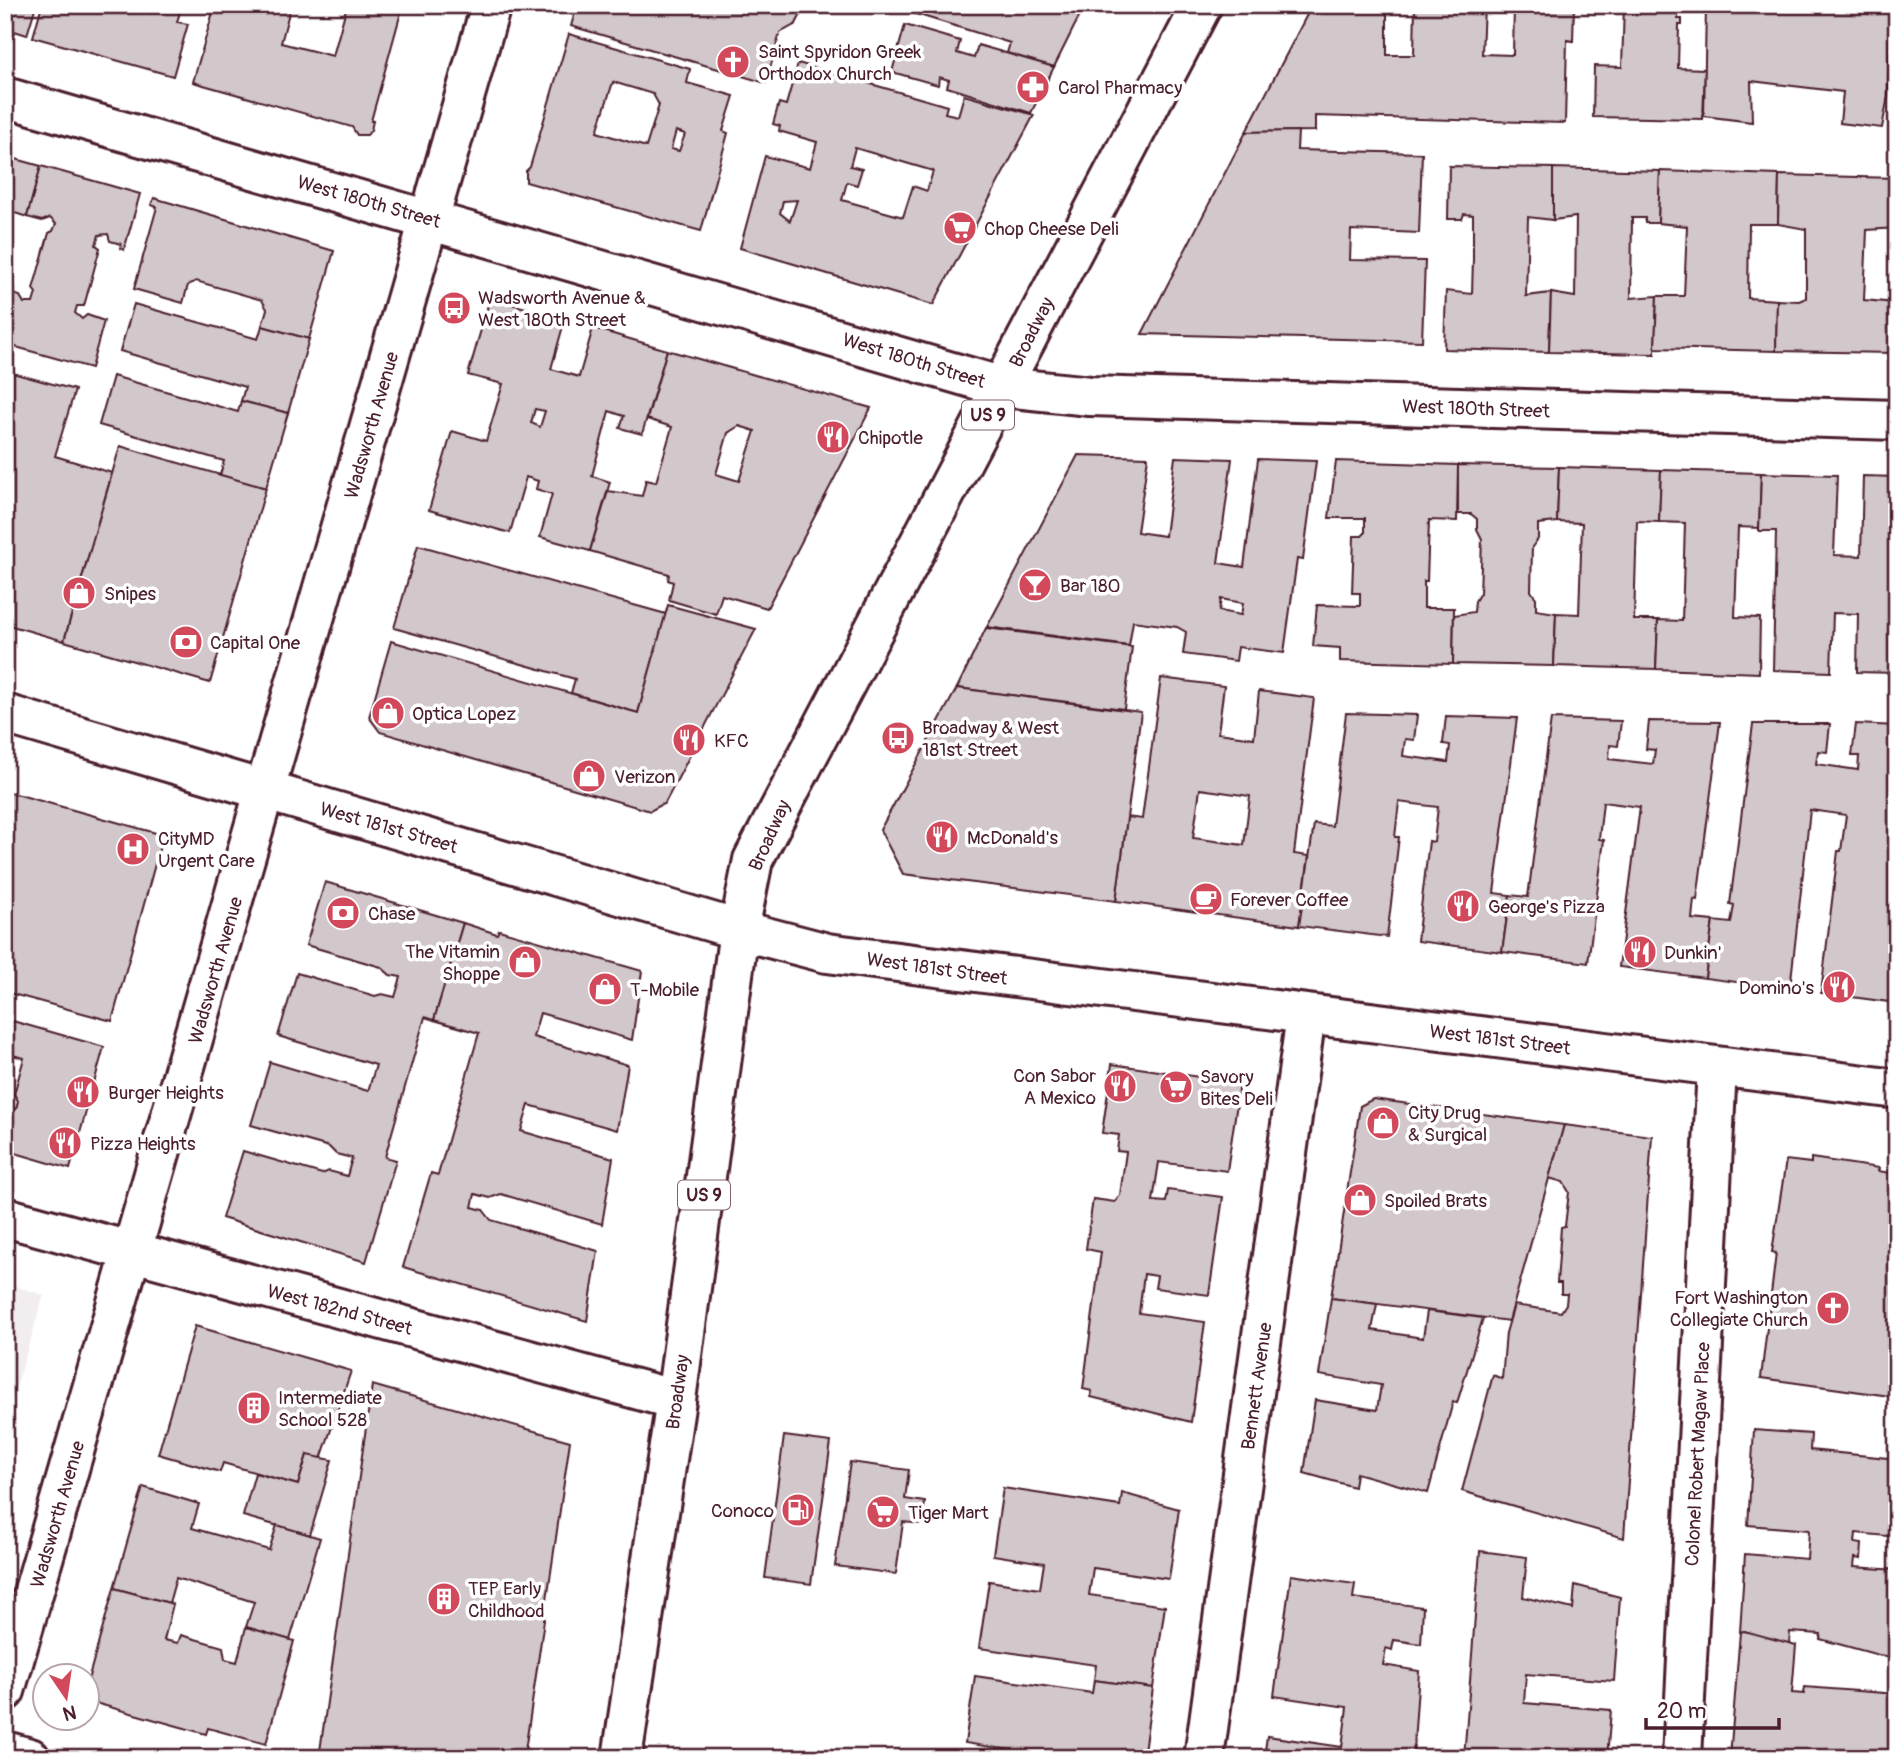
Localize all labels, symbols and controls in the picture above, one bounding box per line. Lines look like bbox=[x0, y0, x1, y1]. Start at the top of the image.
place label: Saint Spyridon Greek Orthodox Church bbox=[758, 40, 921, 86]
church icon: Saint Spyridon Greek Orthodox Church bbox=[714, 43, 752, 81]
pharmacy icon: Carol Pharmacy bbox=[1014, 68, 1052, 106]
place label: Carol Pharmacy bbox=[1058, 76, 1182, 100]
street label: West 180th Street bbox=[294, 170, 444, 234]
supermarket icon: Chop Cheese Deli bbox=[941, 209, 979, 247]
place label: Chop Cheese Deli bbox=[984, 217, 1119, 241]
place label: Wadsworth Avenue & West 180th Street bbox=[478, 286, 646, 332]
bus stop icon: Wadsworth Avenue & West 180th Street bbox=[435, 289, 473, 327]
street label: Broadway bbox=[1004, 293, 1060, 371]
street label: West 180th Street bbox=[839, 328, 988, 394]
street label: Wadsworth Avenue bbox=[340, 348, 405, 502]
street label: West 180th Street bbox=[1402, 394, 1551, 424]
road number: US 9 bbox=[962, 400, 1014, 430]
restaurant icon: Chipotle bbox=[814, 418, 852, 456]
place label: Chipotle bbox=[858, 426, 924, 450]
bar icon: Bar 180 bbox=[1016, 566, 1054, 604]
shop icon: Snipes bbox=[60, 574, 98, 612]
place label: Bar 180 bbox=[1060, 574, 1120, 598]
place label: Snipes bbox=[104, 582, 157, 606]
bank icon: Capital One bbox=[167, 623, 205, 661]
place label: Capital One bbox=[210, 631, 301, 655]
shop icon: Optica Lopez bbox=[369, 694, 407, 732]
place label: Optica Lopez bbox=[412, 702, 516, 726]
place label: Broadway & West 181st Street bbox=[922, 716, 1060, 762]
bus stop icon: Broadway & West 181st Street bbox=[879, 719, 917, 757]
restaurant icon: KFC bbox=[670, 721, 708, 759]
place label: KFC bbox=[714, 729, 749, 753]
shop icon: Verizon bbox=[570, 757, 608, 795]
place label: Verizon bbox=[614, 765, 676, 789]
street label: Broadway bbox=[744, 796, 796, 875]
street label: West 181st Street bbox=[317, 797, 461, 859]
restaurant icon: McDonald's bbox=[923, 818, 961, 856]
place label: McDonald's bbox=[967, 826, 1058, 850]
place label: CityMD Urgent Care bbox=[158, 827, 255, 873]
hospital icon: CityMD Urgent Care bbox=[114, 830, 152, 868]
cafe icon: Forever Coffee bbox=[1187, 880, 1225, 918]
restaurant icon: George's Pizza bbox=[1444, 887, 1482, 925]
place label: Forever Coffee bbox=[1230, 888, 1349, 912]
street label: Wadsworth Avenue bbox=[184, 893, 249, 1047]
bank icon: Chase bbox=[324, 894, 362, 932]
place label: George's Pizza bbox=[1488, 895, 1605, 919]
place label: Chase bbox=[368, 902, 416, 926]
restaurant icon: Dunkin' bbox=[1621, 933, 1659, 971]
place label: The Vitamin Shoppe bbox=[405, 940, 501, 986]
place label: Dunkin' bbox=[1664, 941, 1722, 965]
shop icon: The Vitamin Shoppe bbox=[506, 943, 544, 981]
street label: West 181st Street bbox=[865, 947, 1009, 991]
restaurant icon: Domino's bbox=[1820, 968, 1858, 1006]
shop icon: T-Mobile bbox=[586, 970, 624, 1008]
place label: Domino's bbox=[1739, 976, 1815, 1000]
place label: T-Mobile bbox=[630, 978, 700, 1002]
street label: West 181st Street bbox=[1428, 1019, 1572, 1061]
place label: Con Sabor A Mexico bbox=[1013, 1064, 1096, 1110]
place label: Savory Bites Deli bbox=[1200, 1065, 1273, 1111]
restaurant icon: Con Sabor A Mexico bbox=[1101, 1067, 1139, 1105]
supermarket icon: Savory Bites Deli bbox=[1157, 1068, 1195, 1106]
restaurant icon: Burger Heights bbox=[64, 1073, 102, 1111]
place label: Burger Heights bbox=[108, 1081, 224, 1105]
place label: City Drug & Surgical bbox=[1408, 1101, 1487, 1147]
shop icon: City Drug & Surgical bbox=[1364, 1104, 1402, 1142]
restaurant icon: Pizza Heights bbox=[46, 1124, 84, 1162]
place label: Pizza Heights bbox=[90, 1132, 196, 1156]
road number: US 9 bbox=[678, 1180, 730, 1210]
shop icon: Spoiled Brats bbox=[1341, 1181, 1379, 1219]
place label: Spoiled Brats bbox=[1384, 1189, 1487, 1213]
street label: West 182nd Street bbox=[265, 1279, 415, 1341]
place label: Fort Washington Collegiate Church bbox=[1670, 1286, 1808, 1332]
church icon: Fort Washington Collegiate Church bbox=[1814, 1289, 1852, 1327]
street label: Bennett Avenue bbox=[1236, 1320, 1278, 1451]
street label: Colonel Robert Magaw Place bbox=[1680, 1341, 1716, 1567]
street label: Broadway bbox=[661, 1353, 695, 1431]
place label: Intermediate School 528 bbox=[278, 1386, 383, 1432]
building icon: Intermediate School 528 bbox=[235, 1389, 273, 1427]
street label: Wadsworth Avenue bbox=[26, 1437, 91, 1591]
fuel station icon: Conoco bbox=[779, 1491, 817, 1529]
supermarket icon: Tiger Mart bbox=[864, 1493, 902, 1531]
place label: Conoco bbox=[711, 1499, 774, 1523]
place label: Tiger Mart bbox=[908, 1501, 989, 1525]
place label: TEP Early Childhood bbox=[468, 1577, 545, 1623]
building icon: TEP Early Childhood bbox=[425, 1580, 463, 1618]
north arrow bbox=[32, 1662, 102, 1732]
scale bar bbox=[1646, 1686, 1780, 1730]
text: 20 m bbox=[1657, 1698, 1706, 1725]
text: N bbox=[60, 1699, 79, 1726]

